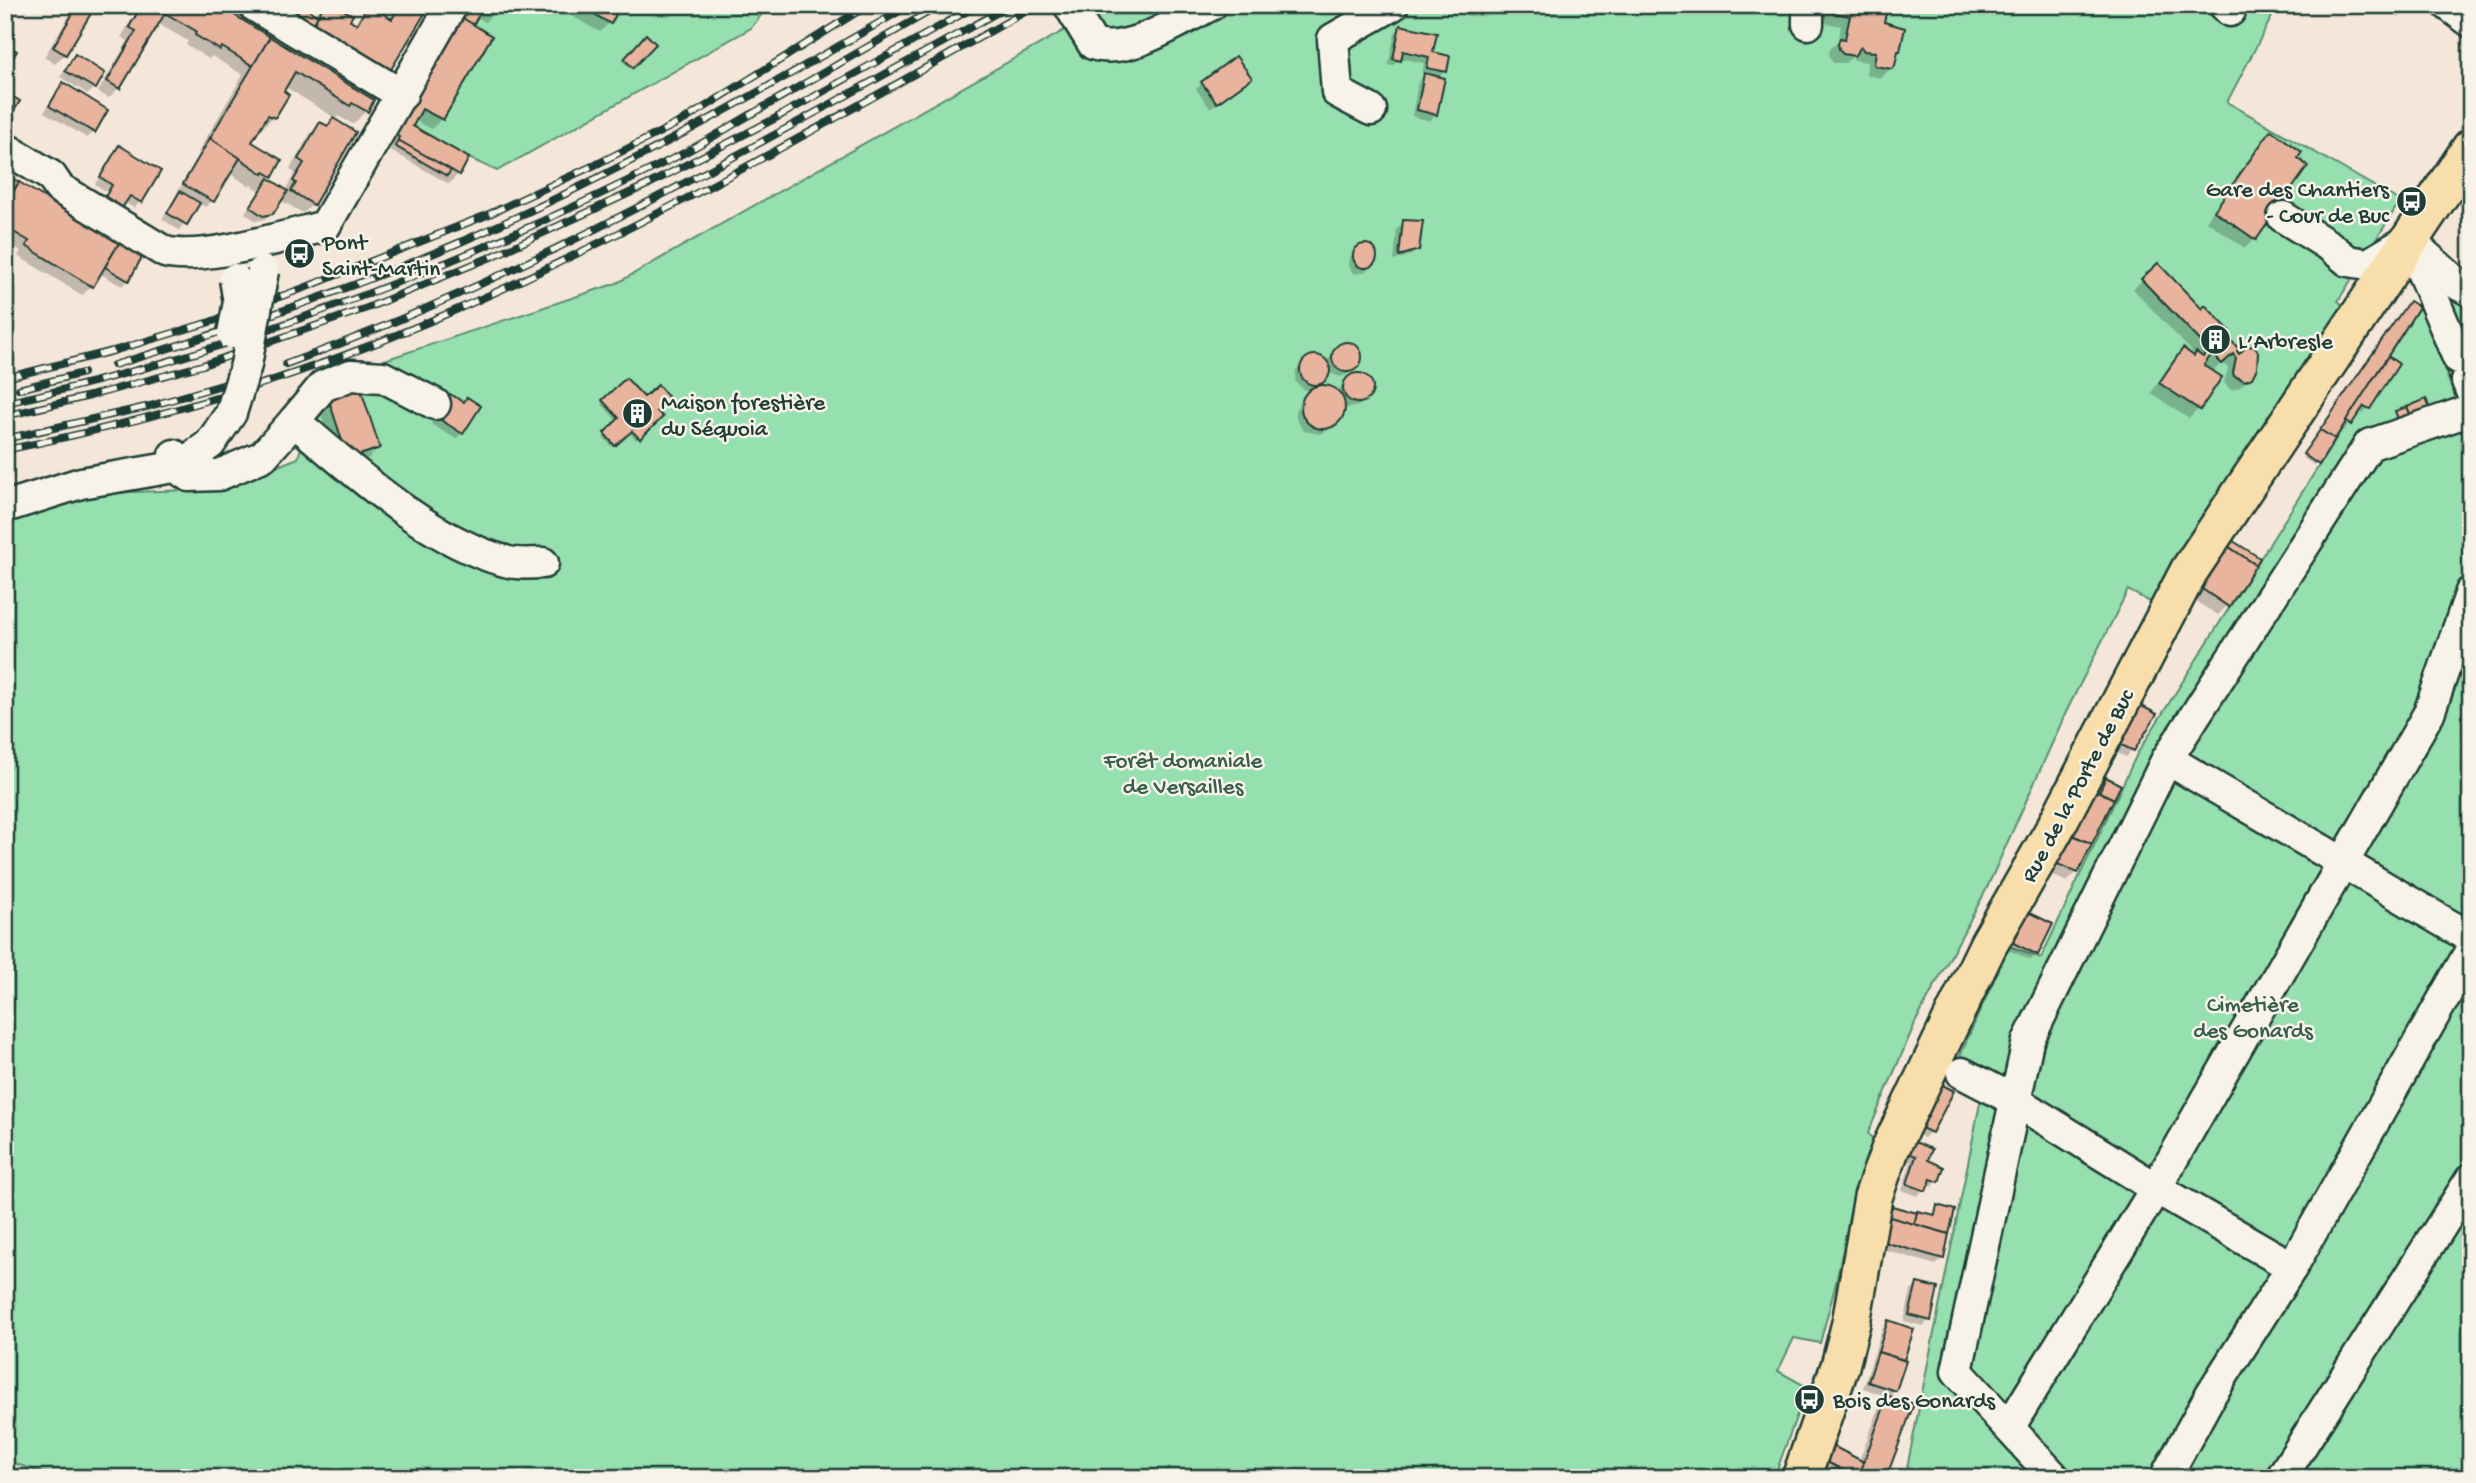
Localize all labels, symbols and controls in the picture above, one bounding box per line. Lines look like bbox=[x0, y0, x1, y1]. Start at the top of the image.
place label: Gare des Chantiers - Cour de Buc bbox=[2206, 178, 2390, 231]
bus stop icon: Gare des Chantiers - Cour de Buc bbox=[2395, 184, 2429, 218]
place label: Pont Saint-Martin bbox=[321, 231, 440, 284]
bus stop icon: Pont Saint-Martin bbox=[282, 237, 316, 271]
building icon: L’Arbresle bbox=[2198, 323, 2232, 357]
place label: L’Arbresle bbox=[2238, 330, 2334, 357]
place label: Maison forestière du Séquoia bbox=[661, 391, 826, 444]
building icon: Maison forestière du Séquoia bbox=[621, 397, 655, 431]
street label: Rue de la Porte de Buc bbox=[2017, 684, 2142, 888]
park label: Forêt domaniale de Versailles bbox=[1103, 749, 1263, 802]
park label: Cimetière des Gonards bbox=[2193, 993, 2313, 1046]
bus stop icon: Bois des Gonards bbox=[1793, 1382, 1827, 1416]
place label: Bois des Gonards bbox=[1832, 1389, 1996, 1416]

